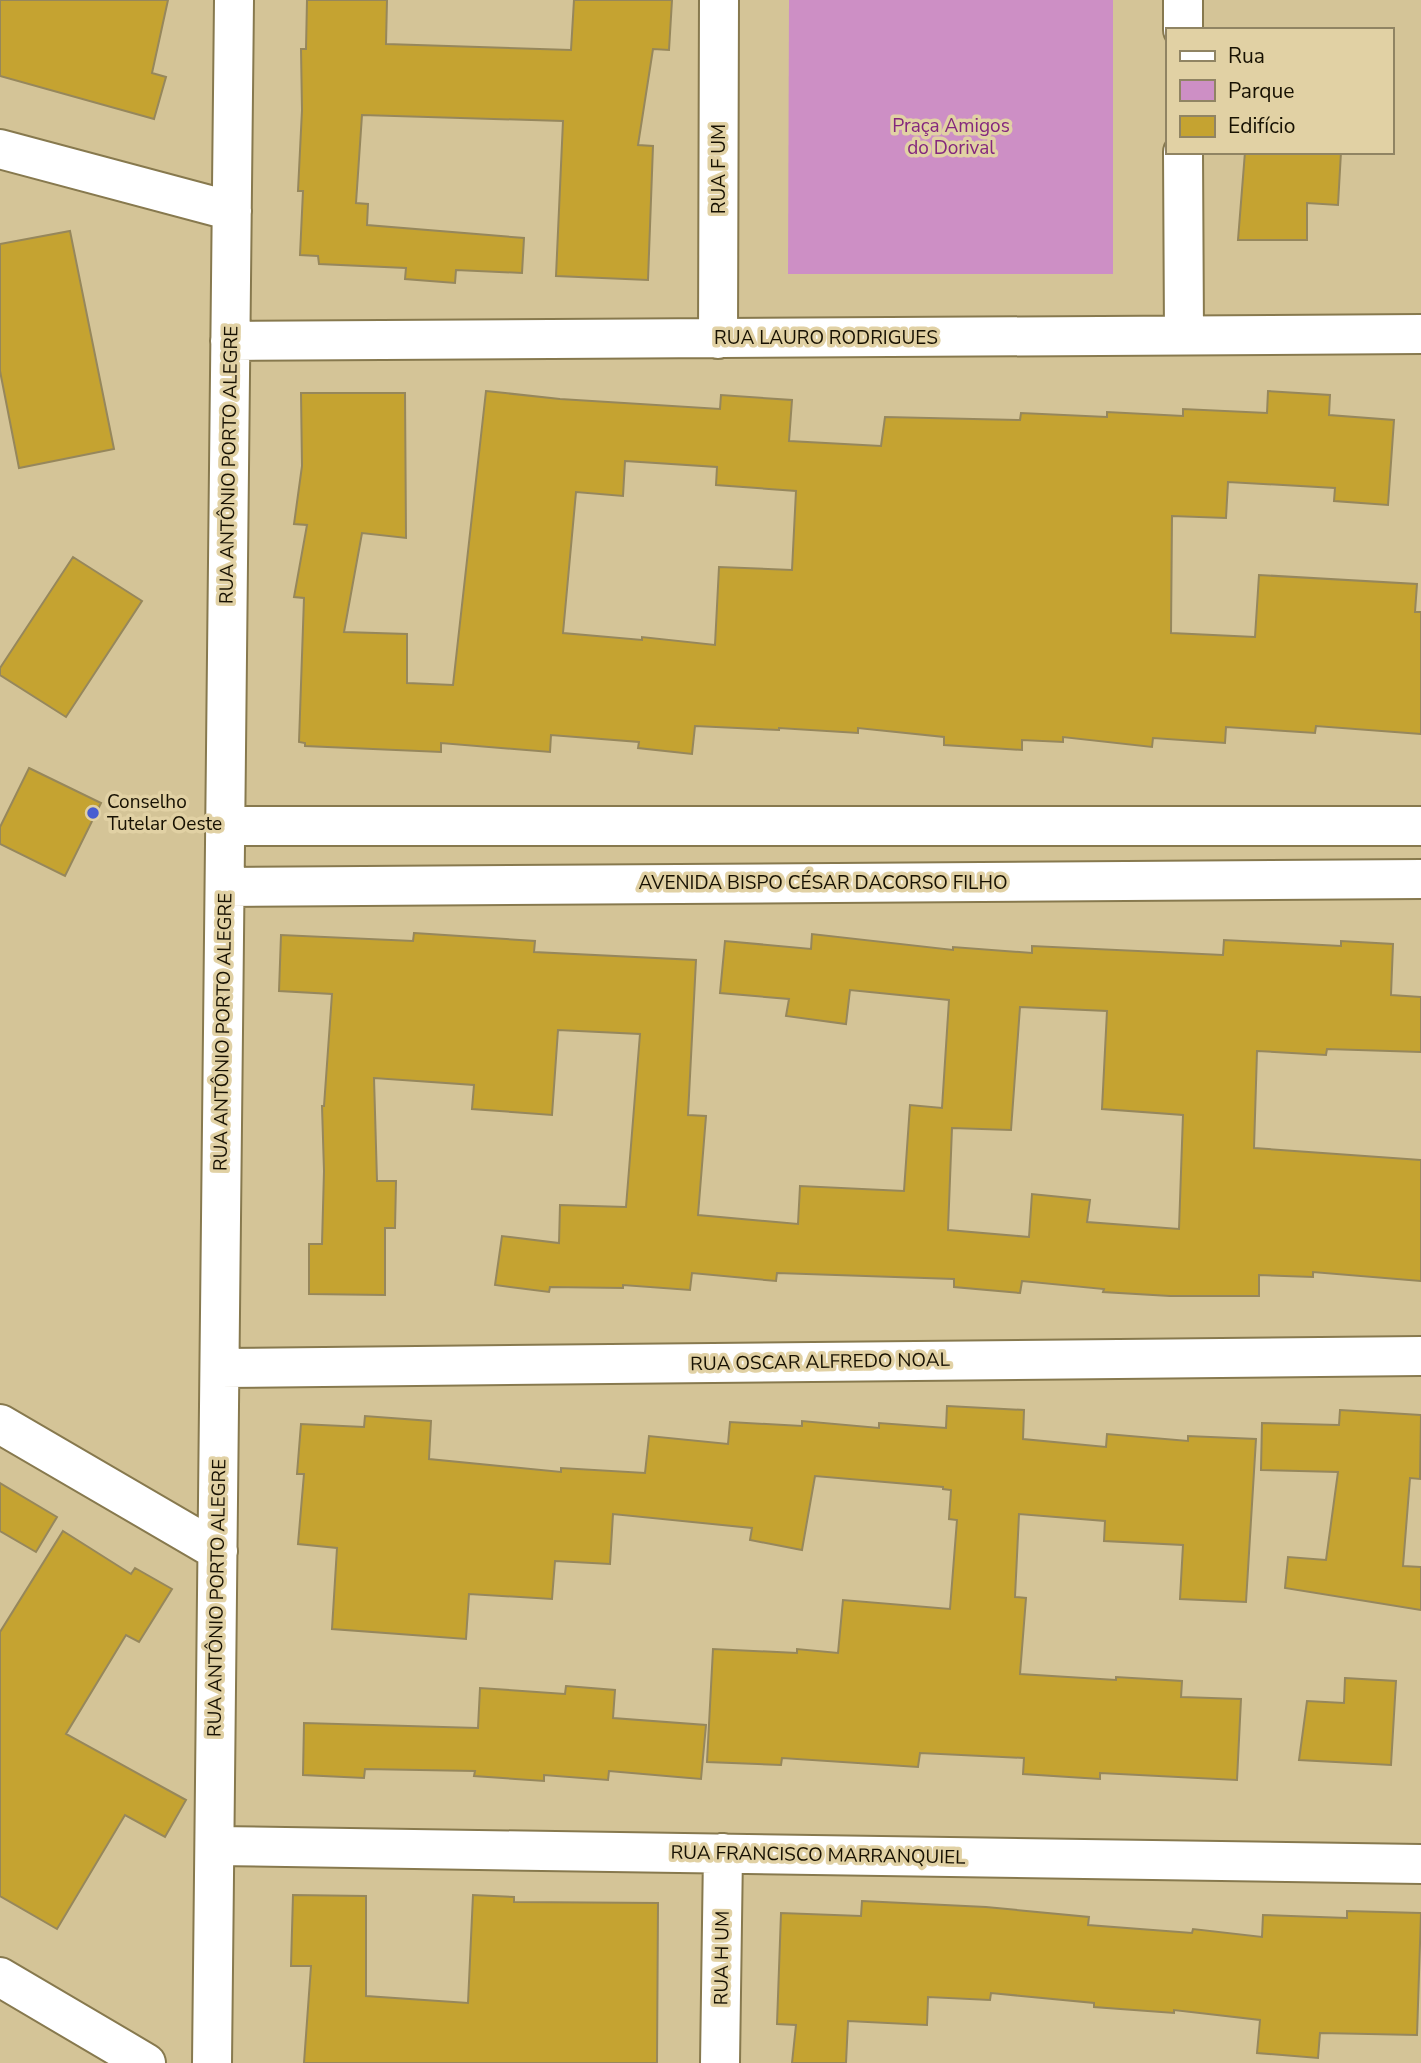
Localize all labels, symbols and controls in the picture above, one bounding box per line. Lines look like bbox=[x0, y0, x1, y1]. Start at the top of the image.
legend bbox=[1166, 28, 1393, 154]
text: Rua bbox=[1228, 42, 1265, 70]
text: Parque bbox=[1228, 77, 1295, 105]
text: Edifício bbox=[1228, 112, 1295, 140]
park label: Praça Amigos do Dorival bbox=[892, 113, 1010, 161]
street label: RUA F UM bbox=[706, 124, 732, 214]
street label: RUA LAURO RODRIGUES bbox=[714, 325, 938, 351]
street label: RUA ANTÔNIO PORTO ALEGRE bbox=[214, 326, 244, 604]
place label: Conselho Tutelar Oeste bbox=[107, 789, 222, 837]
marker: Conselho Tutelar Oeste bbox=[85, 805, 101, 821]
street label: AVENIDA BISPO CÉSAR DACORSO FILHO bbox=[639, 870, 1007, 896]
street label: RUA ANTÔNIO PORTO ALEGRE bbox=[208, 893, 238, 1171]
street label: RUA OSCAR ALFREDO NOAL bbox=[690, 1347, 951, 1377]
street label: RUA ANTÔNIO PORTO ALEGRE bbox=[202, 1459, 232, 1737]
street label: RUA FRANCISCO MARRANQUIEL bbox=[670, 1839, 966, 1871]
street label: RUA H UM bbox=[708, 1910, 736, 2006]

